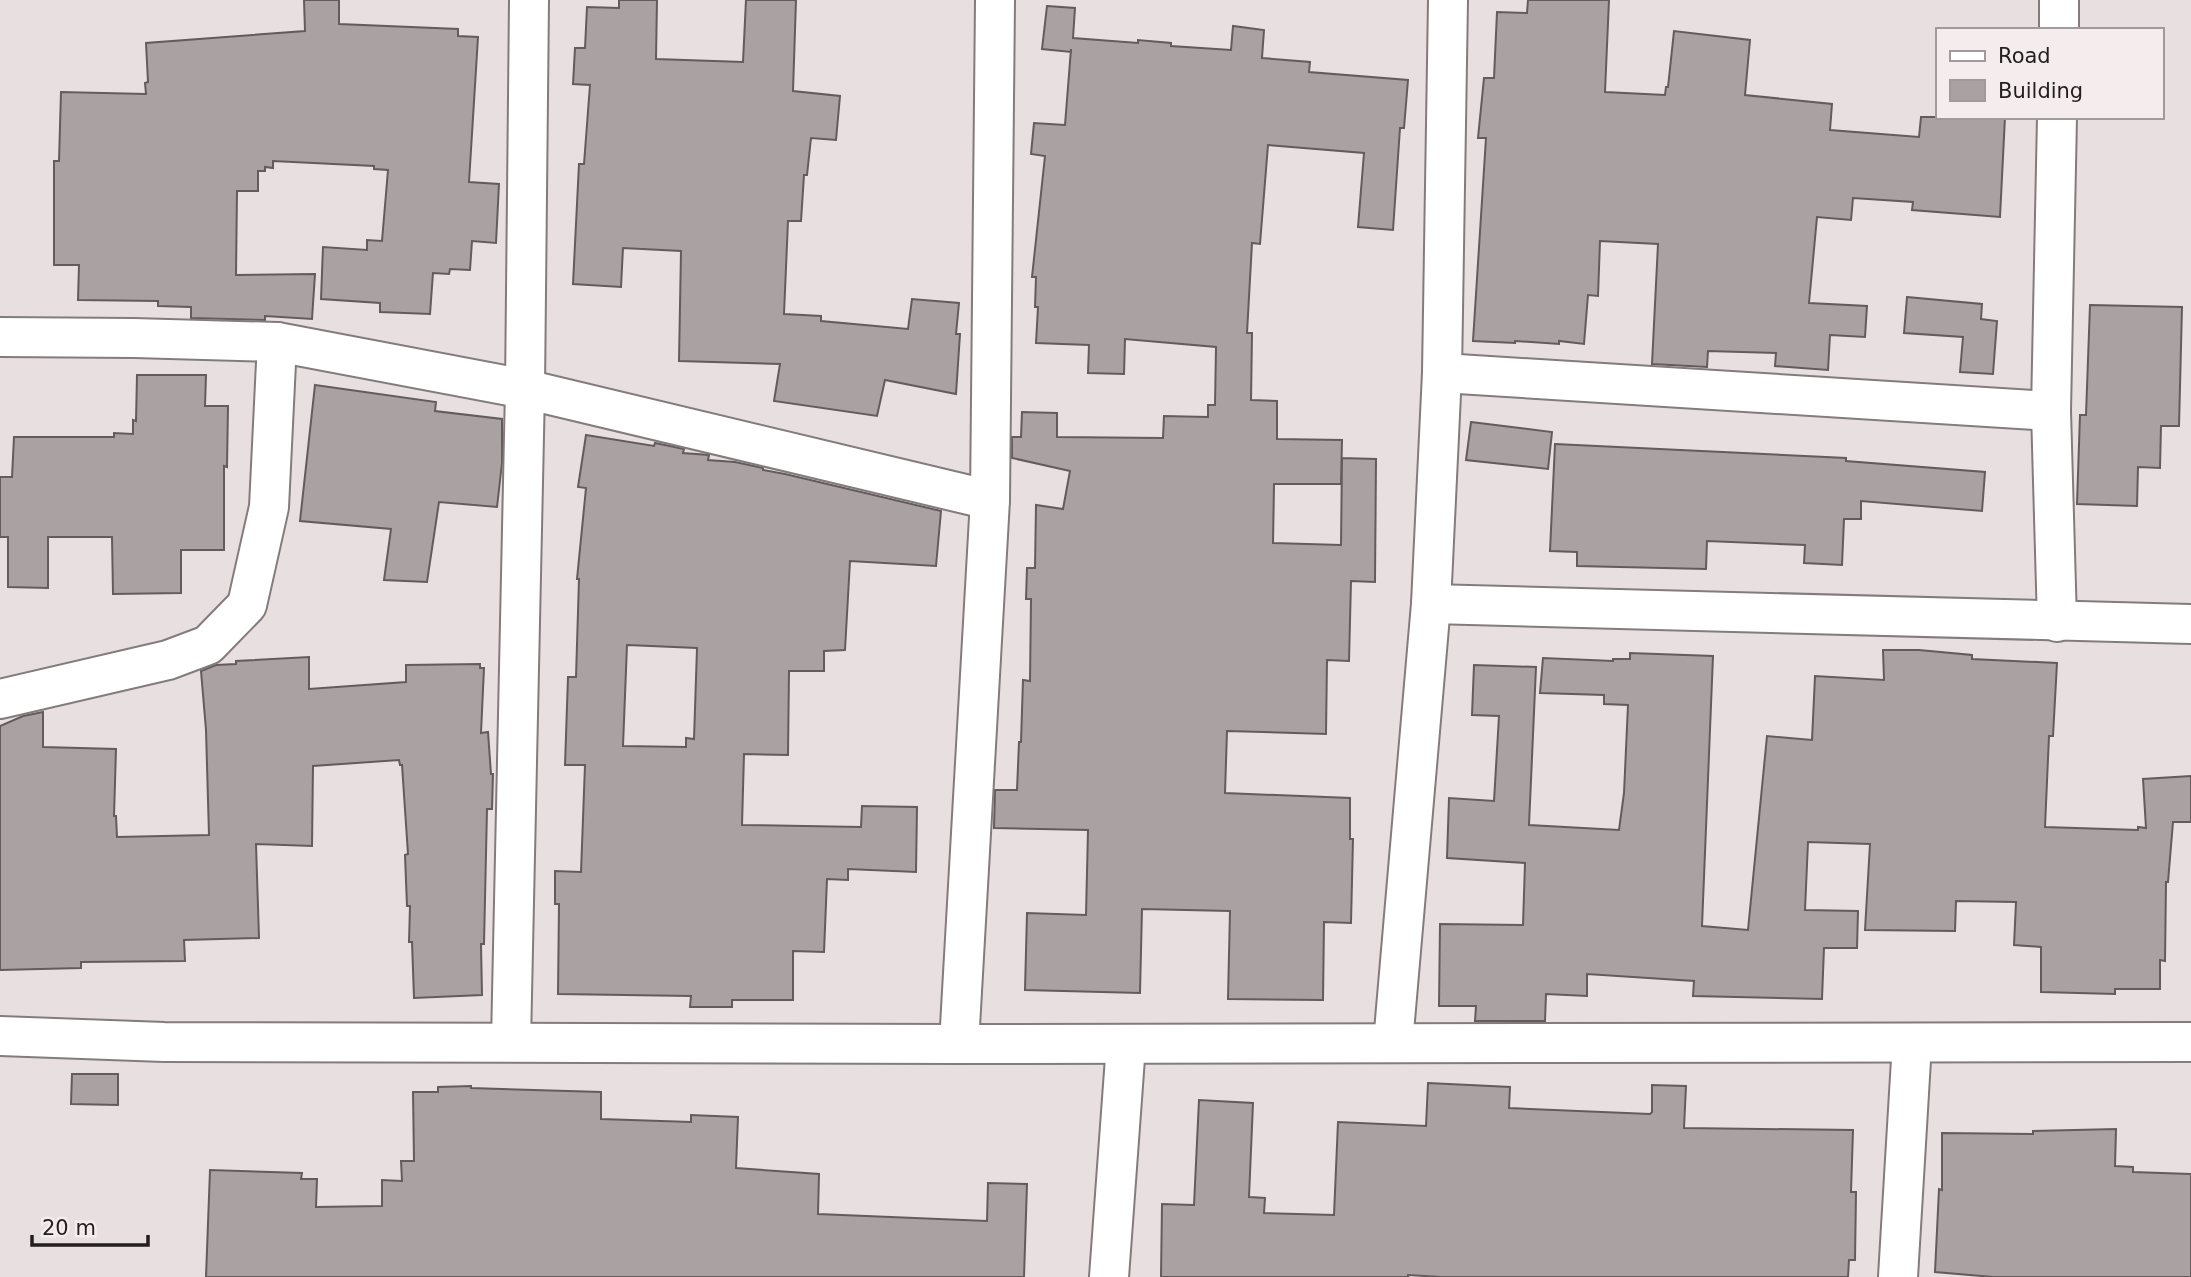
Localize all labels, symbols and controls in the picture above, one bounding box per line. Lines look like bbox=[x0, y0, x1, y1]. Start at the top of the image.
legend bbox=[1936, 28, 2163, 119]
text: Road bbox=[1998, 44, 2051, 68]
text: Building bbox=[1998, 79, 2083, 103]
scale bar bbox=[32, 1204, 147, 1248]
text: 20 m bbox=[42, 1216, 96, 1240]

